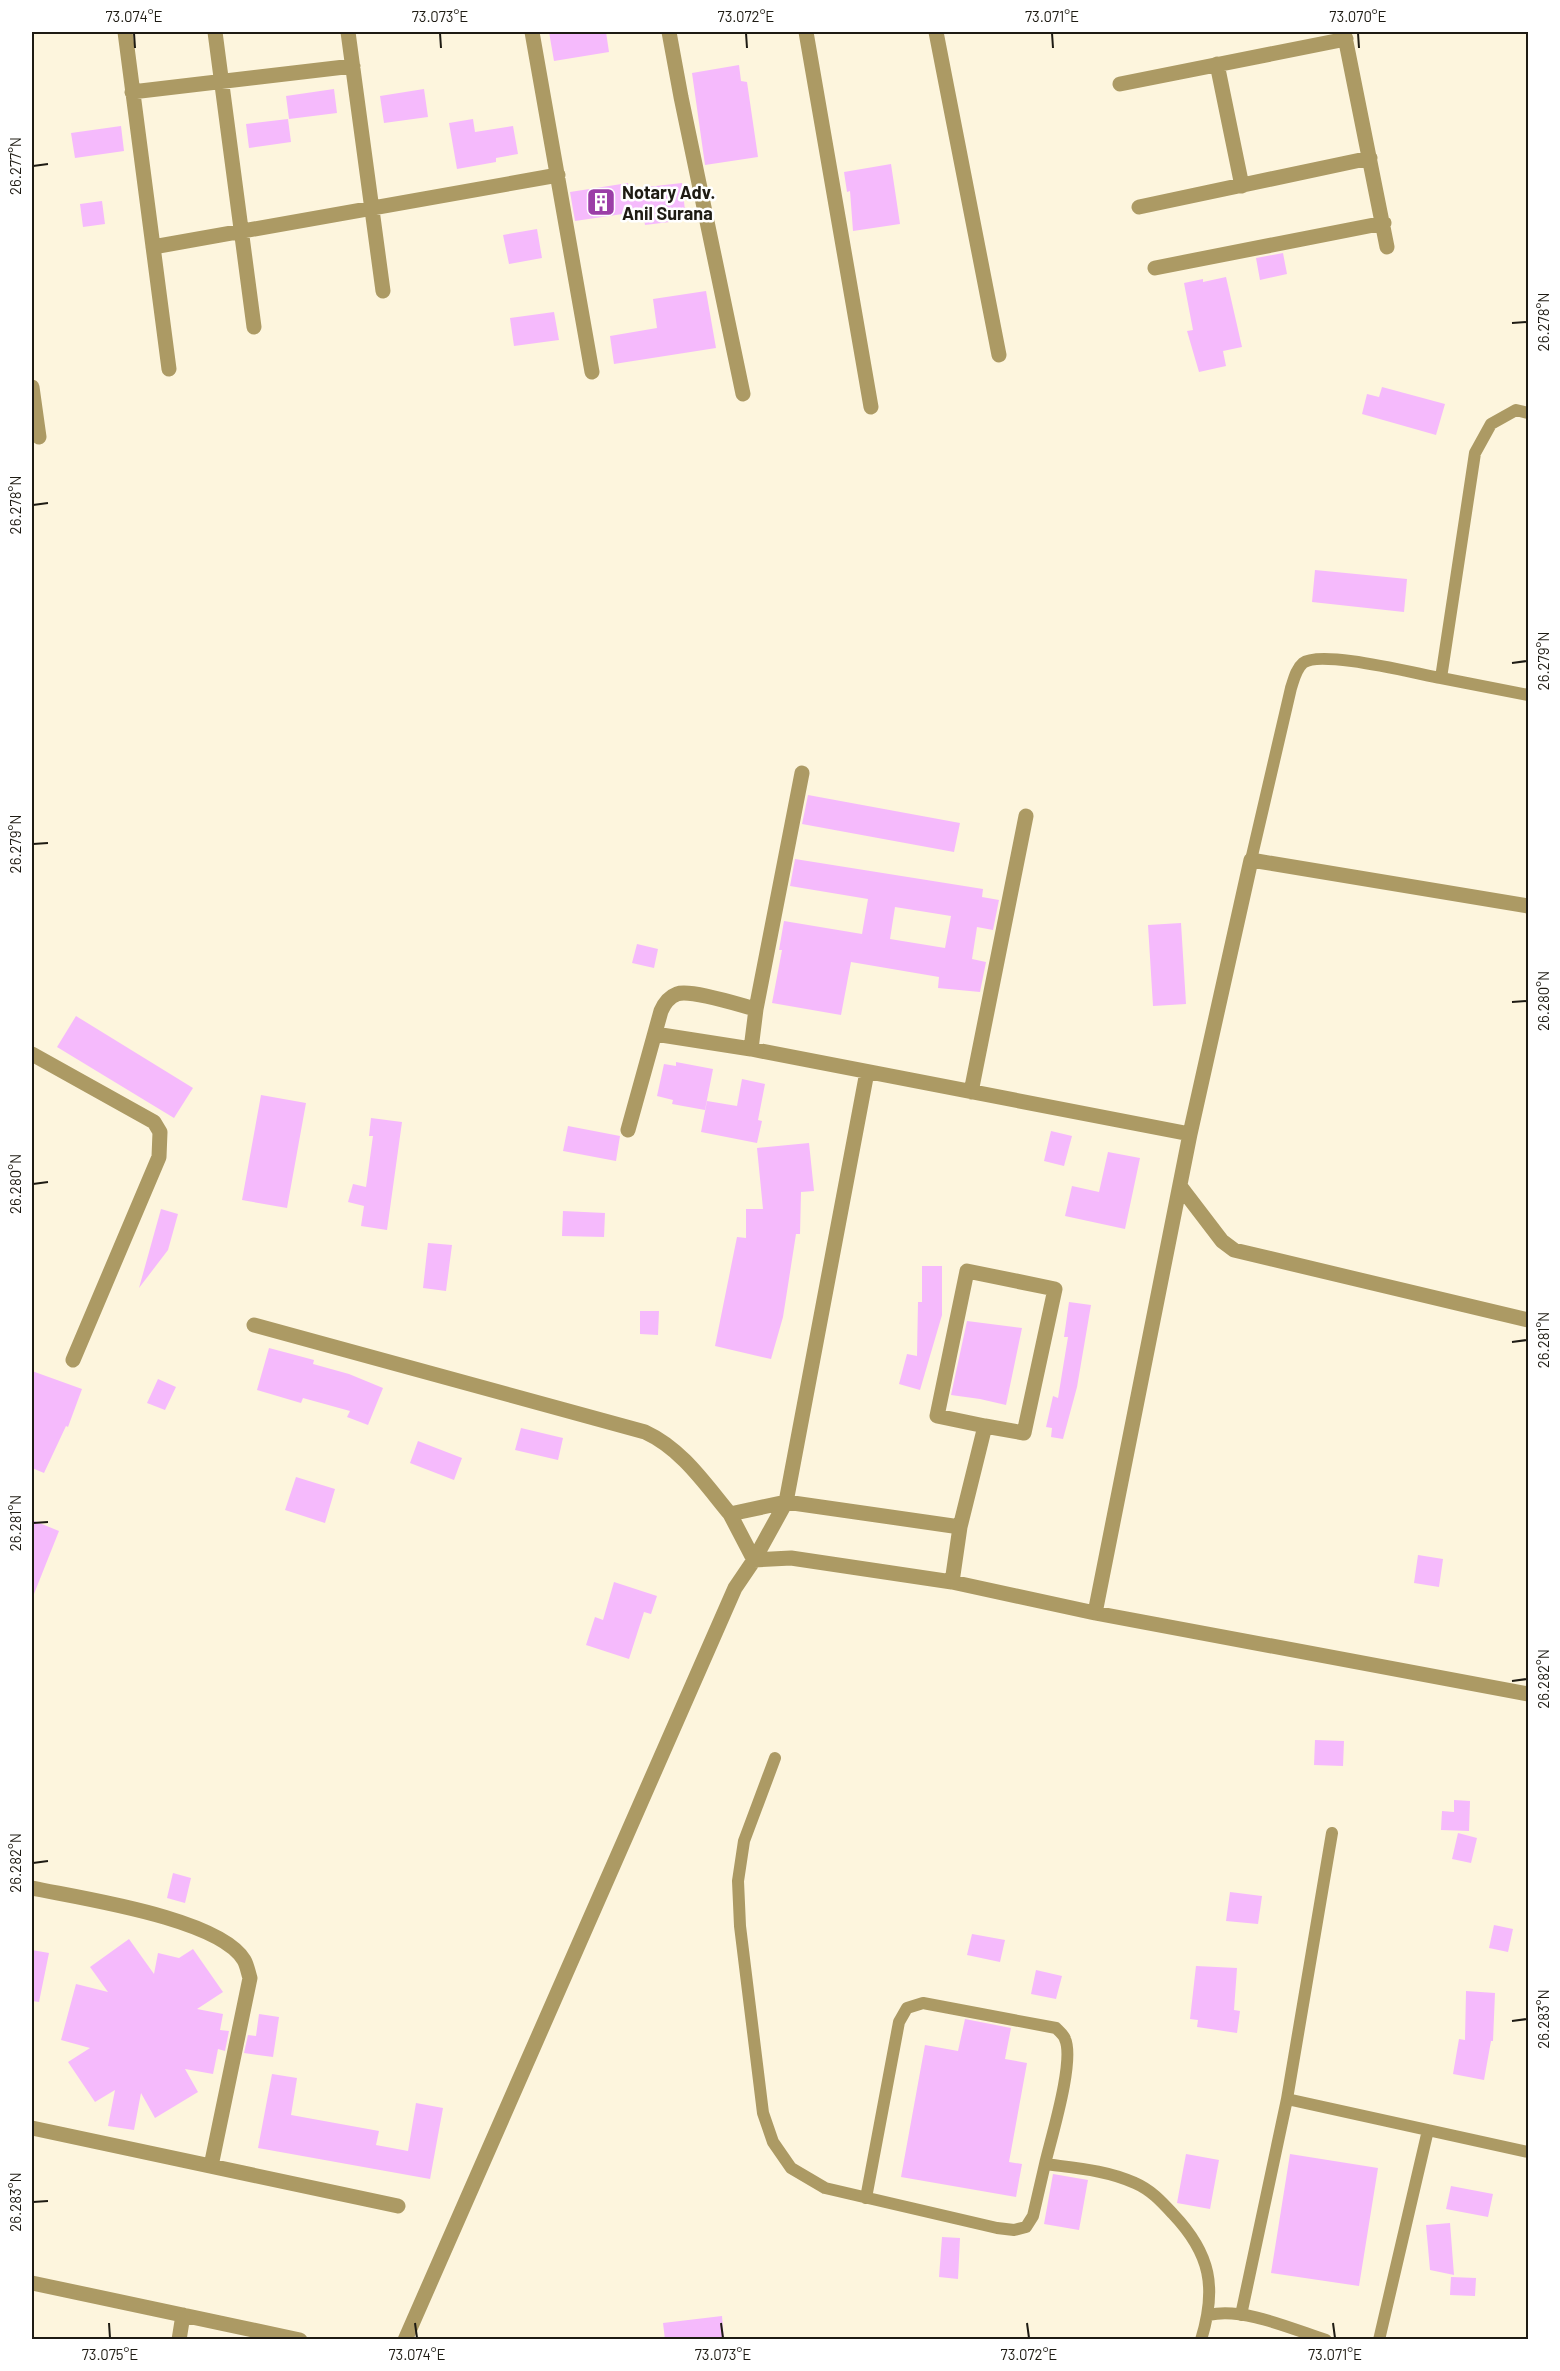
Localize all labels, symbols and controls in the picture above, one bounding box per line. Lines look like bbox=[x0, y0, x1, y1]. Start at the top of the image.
text: 73.074°E bbox=[105, 7, 163, 25]
text: 73.073°E bbox=[412, 7, 468, 25]
text: 73.072°E bbox=[718, 7, 774, 25]
text: 73.071°E bbox=[1025, 7, 1079, 25]
text: 73.070°E bbox=[1329, 7, 1387, 25]
text: 26.277°N bbox=[6, 137, 24, 195]
place label: Notary Adv. Anil Surana bbox=[622, 181, 715, 224]
building icon: Notary Adv. Anil Surana bbox=[585, 186, 617, 218]
text: 26.278°N bbox=[1534, 293, 1552, 351]
text: 26.278°N bbox=[6, 476, 24, 534]
text: 26.279°N bbox=[1534, 632, 1552, 690]
text: 26.279°N bbox=[6, 815, 24, 873]
text: 26.280°N bbox=[1534, 971, 1552, 1031]
text: 26.280°N bbox=[6, 1154, 24, 1214]
text: 26.281°N bbox=[1534, 1312, 1552, 1368]
text: 26.281°N bbox=[6, 1495, 24, 1551]
text: 26.282°N bbox=[1534, 1649, 1552, 1709]
text: 26.282°N bbox=[6, 1833, 24, 1893]
text: 26.283°N bbox=[1534, 1989, 1552, 2049]
text: 26.283°N bbox=[6, 2172, 24, 2232]
text: 73.075°E bbox=[82, 2345, 138, 2363]
text: 73.074°E bbox=[388, 2345, 446, 2363]
text: 73.073°E bbox=[695, 2345, 751, 2363]
text: 73.072°E bbox=[1001, 2345, 1057, 2363]
text: 73.071°E bbox=[1308, 2345, 1362, 2363]

